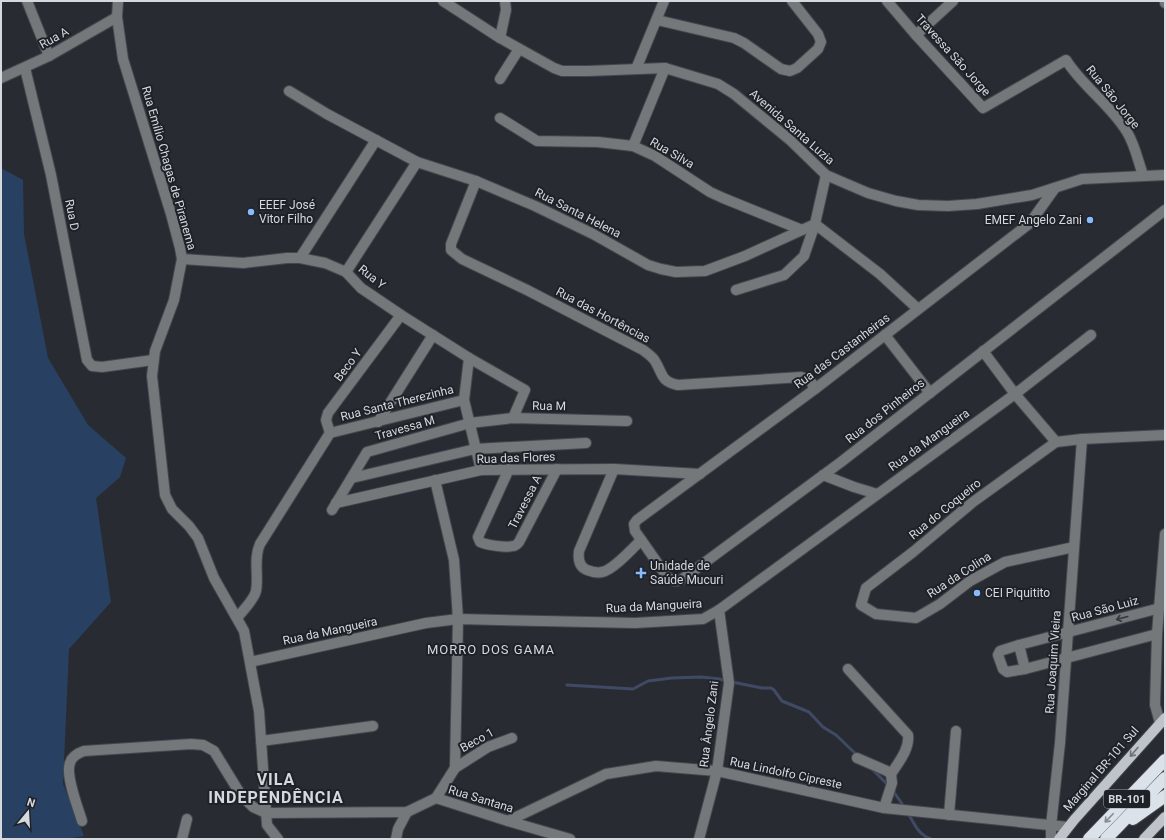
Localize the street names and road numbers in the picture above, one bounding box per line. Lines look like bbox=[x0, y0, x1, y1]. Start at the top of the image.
street label: Travessa São Jorge bbox=[913, 11, 993, 99]
street label: Rua A bbox=[37, 24, 71, 52]
street label: Rua São Jorge bbox=[1083, 62, 1143, 132]
street label: Rua Emílio Chagas de Piranema bbox=[139, 84, 199, 252]
street label: Avenida Santa Luzia bbox=[747, 86, 837, 168]
street label: Rua Silva bbox=[647, 135, 697, 171]
street label: Rua Santa Helena bbox=[533, 185, 623, 241]
street label: Rua D bbox=[62, 198, 82, 232]
street label: Rua Y bbox=[356, 262, 389, 293]
street label: Rua das Hortências bbox=[554, 284, 652, 346]
street label: Rua das Castanheiras bbox=[791, 310, 893, 392]
street label: Beco Y bbox=[331, 345, 365, 384]
street label: Rua dos Pinheiros bbox=[843, 376, 927, 446]
street label: Rua Santa Therezinha bbox=[339, 382, 455, 424]
street label: Rua M bbox=[532, 399, 566, 413]
street label: Rua da Mangueira bbox=[886, 406, 972, 474]
street label: Travessa M bbox=[374, 413, 436, 443]
street label: Rua das Flores bbox=[476, 450, 556, 466]
street label: Travessa A bbox=[505, 472, 545, 531]
street label: Rua do Coqueiro bbox=[906, 476, 984, 542]
street label: Rua da Colina bbox=[924, 549, 994, 601]
street label: Rua São Luiz bbox=[1070, 593, 1140, 625]
street label: Rua da Mangueira bbox=[605, 596, 703, 616]
street label: Rua Joaquim Vieira bbox=[1042, 610, 1064, 714]
street label: Rua da Mangueira bbox=[281, 614, 379, 648]
street label: Rua Ângelo Zani bbox=[696, 680, 721, 768]
street label: Marginal BR-101 Sul bbox=[1060, 724, 1142, 814]
street label: Beco 1 bbox=[458, 725, 496, 755]
street label: Rua Lindolfo Cipreste bbox=[729, 754, 843, 792]
street label: Rua Santana bbox=[447, 782, 515, 816]
road number: BR-101 bbox=[1104, 790, 1150, 808]

